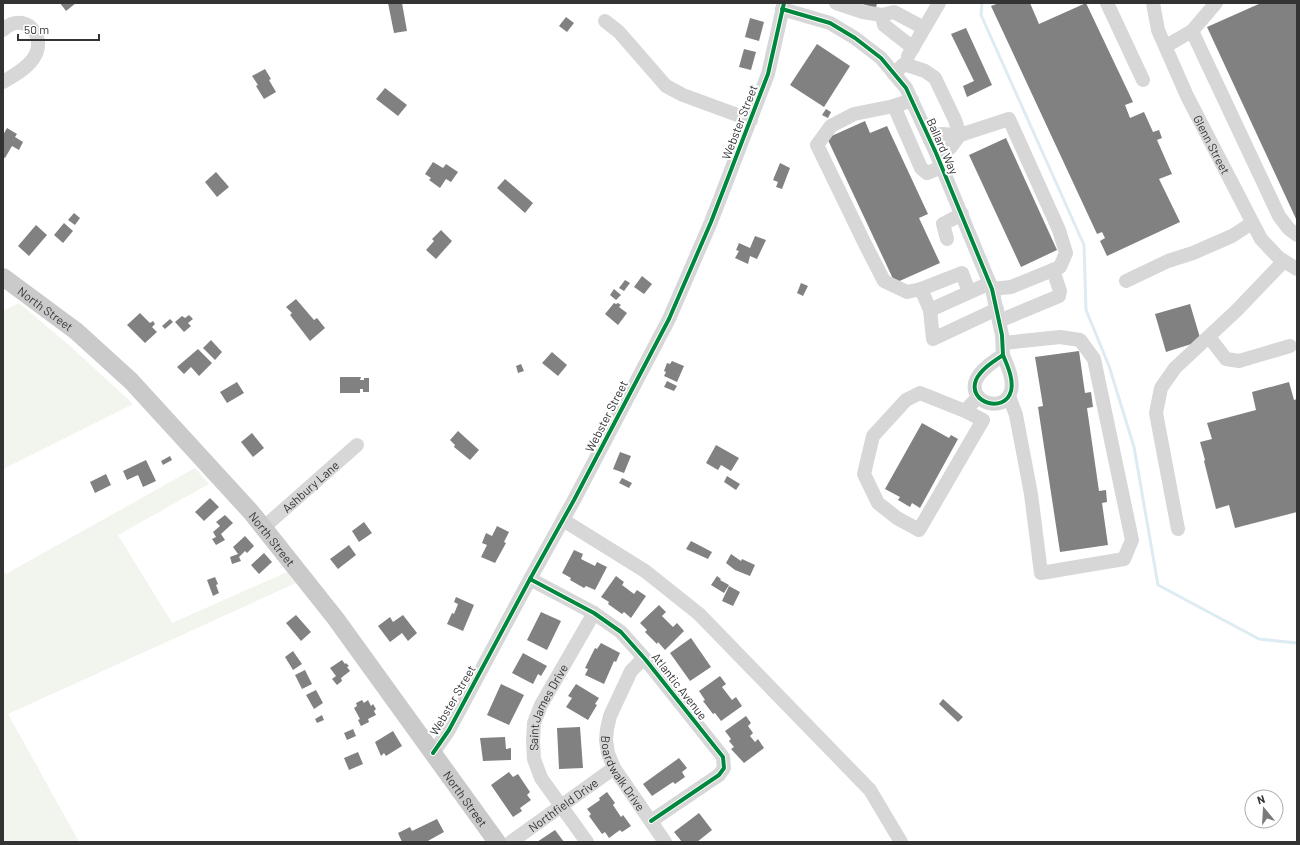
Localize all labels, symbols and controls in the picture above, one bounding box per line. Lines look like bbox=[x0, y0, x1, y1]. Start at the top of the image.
scale bar bbox=[18, 16, 99, 42]
text: 50 m bbox=[24, 22, 49, 36]
street label: Webster Street bbox=[718, 83, 760, 161]
street label: Glenn Street bbox=[1191, 112, 1233, 176]
street label: Ballard Way bbox=[924, 116, 962, 177]
street label: North Street bbox=[15, 283, 76, 334]
street label: Webster Street bbox=[582, 378, 630, 454]
street label: Ashbury Lane bbox=[279, 458, 341, 515]
street label: North Street bbox=[247, 509, 298, 569]
street label: Atlantic Avenue bbox=[650, 650, 710, 722]
street label: Saint James Drive bbox=[526, 661, 570, 751]
street label: Webster Street bbox=[426, 662, 478, 738]
street label: Boardwalk Drive bbox=[599, 735, 648, 813]
street label: North Street bbox=[441, 768, 490, 829]
street label: Northfield Drive bbox=[525, 775, 600, 834]
north arrow bbox=[1244, 789, 1284, 829]
text: N bbox=[1255, 792, 1266, 806]

